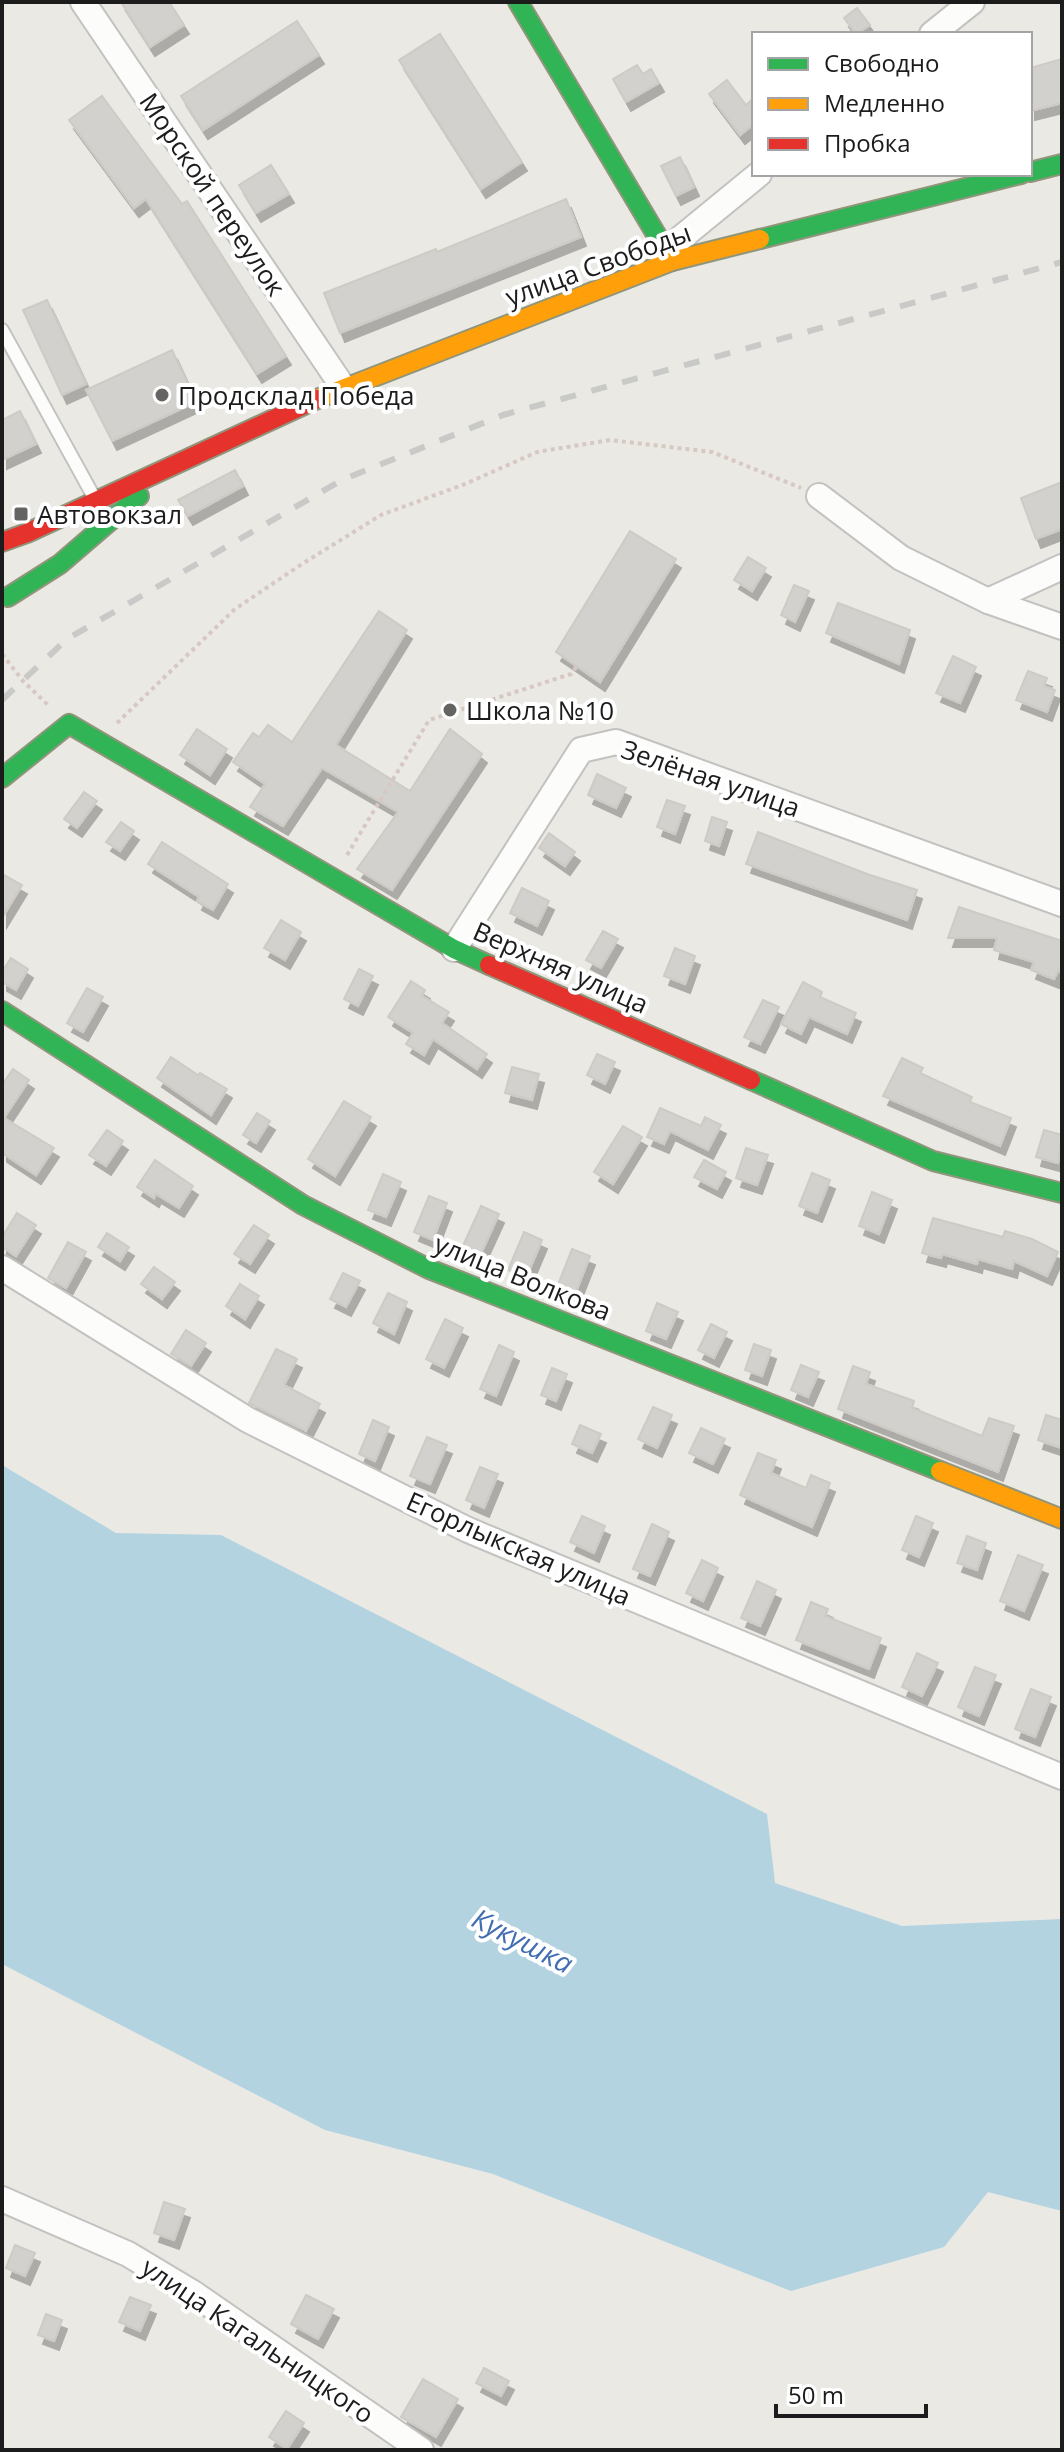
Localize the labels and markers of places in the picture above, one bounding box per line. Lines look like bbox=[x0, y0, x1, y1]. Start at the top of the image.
place label: Продсклад Победа bbox=[178, 377, 414, 413]
marker: Продсклад Победа bbox=[153, 386, 171, 404]
place label: Автовокзал bbox=[37, 496, 182, 532]
marker: Автовокзал bbox=[12, 505, 30, 523]
place label: Школа №10 bbox=[466, 692, 614, 728]
marker: Школа №10 bbox=[441, 701, 459, 719]

